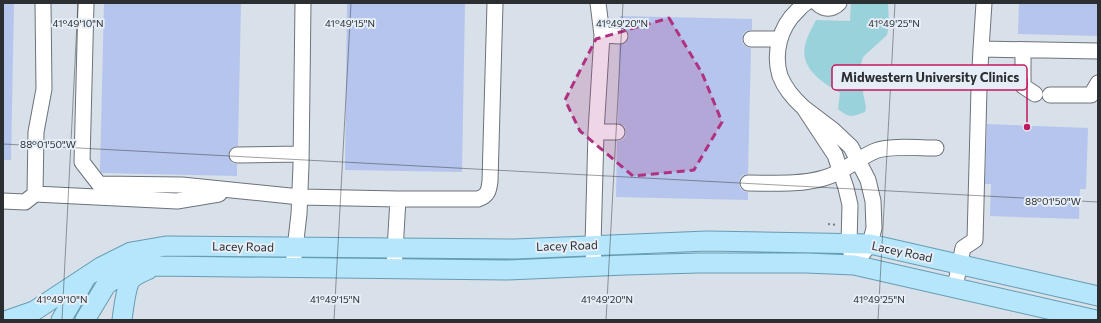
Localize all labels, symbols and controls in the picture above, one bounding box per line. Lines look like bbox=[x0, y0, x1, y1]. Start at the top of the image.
text: 41°49'10"N bbox=[53, 17, 103, 29]
text: 41°49'15"N bbox=[325, 17, 375, 29]
text: 41°49'20"N bbox=[596, 17, 648, 29]
text: 41°49'25"N bbox=[868, 17, 920, 29]
callout: Midwestern University Clinics bbox=[832, 65, 1027, 90]
text: Midwestern University Clinics bbox=[841, 69, 1019, 85]
text: 88°01'50"W bbox=[20, 138, 76, 150]
text: 88°01'50"W bbox=[1025, 195, 1081, 207]
street label: Lacey Road bbox=[536, 237, 598, 253]
street label: Lacey Road bbox=[212, 238, 274, 254]
street label: Lacey Road bbox=[871, 238, 934, 264]
text: 41°49'10"N bbox=[37, 293, 87, 305]
text: 41°49'15"N bbox=[310, 293, 360, 305]
text: 41°49'20"N bbox=[581, 293, 633, 305]
text: 41°49'25"N bbox=[853, 293, 905, 305]

